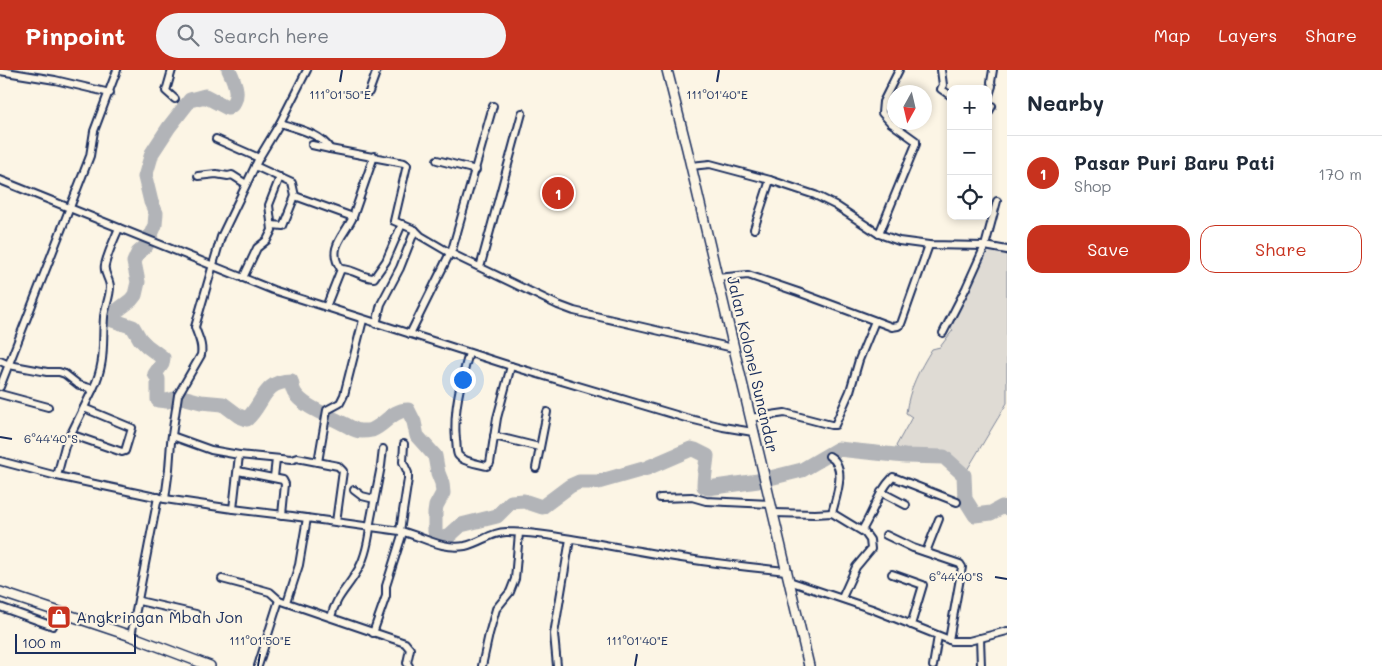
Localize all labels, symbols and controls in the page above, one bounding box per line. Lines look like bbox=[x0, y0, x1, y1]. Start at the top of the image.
search box bbox=[156, 13, 506, 58]
text: Pinpoint bbox=[25, 20, 126, 51]
icon: search bbox=[174, 21, 202, 49]
text: Search here bbox=[214, 23, 329, 48]
text: Map bbox=[1154, 23, 1190, 47]
text: Layers bbox=[1218, 23, 1277, 47]
text: Share bbox=[1305, 23, 1357, 47]
north arrow bbox=[887, 85, 932, 130]
map controls bbox=[947, 85, 992, 220]
button: + bbox=[947, 85, 992, 130]
text: 111°01'50"E bbox=[309, 86, 371, 102]
text: 111°01'40"E bbox=[686, 86, 748, 102]
text: Nearby bbox=[1027, 89, 1104, 116]
button: − bbox=[947, 130, 992, 175]
text: Pasar Puri Baru Pati bbox=[1074, 150, 1275, 175]
text: 1 bbox=[1039, 163, 1047, 184]
text: 170 m bbox=[1318, 163, 1362, 184]
pin: 1 bbox=[542, 174, 574, 212]
button: locate bbox=[947, 175, 992, 220]
text: Shop bbox=[1074, 175, 1111, 196]
button: Save bbox=[1027, 225, 1190, 273]
button: Share bbox=[1200, 225, 1362, 273]
street label: Jalan Kolonel Sunandar bbox=[723, 273, 784, 454]
your location bbox=[450, 367, 476, 393]
text: 6°44'40"S bbox=[24, 430, 78, 446]
text: 6°44'40"S bbox=[929, 568, 983, 584]
shop icon: Angkringan Mbah Jon bbox=[46, 604, 72, 630]
place label: Angkringan Mbah Jon bbox=[76, 606, 243, 627]
scale bar bbox=[15, 631, 136, 654]
text: 111°01'50"E bbox=[229, 632, 291, 648]
text: 111°01'40"E bbox=[606, 632, 668, 648]
text: 100 m bbox=[22, 633, 61, 652]

